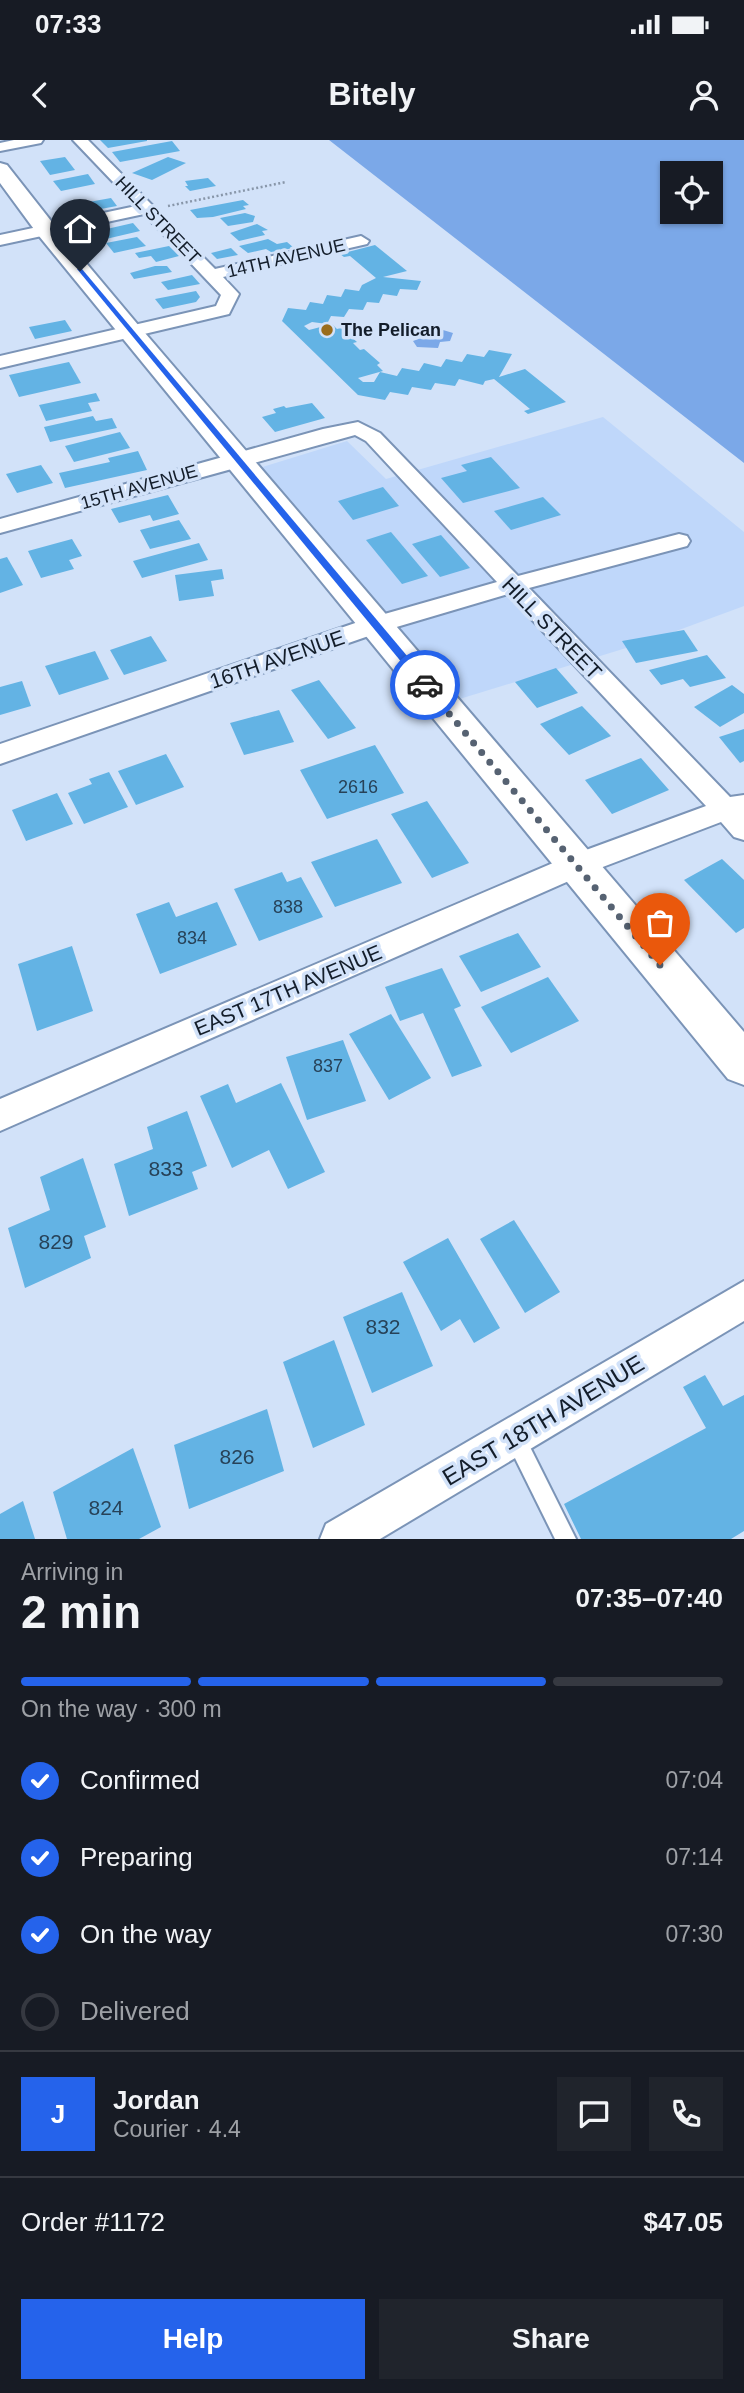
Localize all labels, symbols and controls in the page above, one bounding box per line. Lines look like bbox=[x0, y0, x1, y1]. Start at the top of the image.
text: 07:33 bbox=[35, 9, 102, 39]
icon: back bbox=[21, 76, 59, 114]
text: Bitely bbox=[328, 76, 416, 112]
icon: person bbox=[685, 76, 723, 114]
map controls bbox=[660, 161, 723, 224]
button: locate bbox=[660, 161, 723, 224]
street label: HILL STREET bbox=[111, 172, 205, 268]
pin bbox=[50, 199, 110, 271]
icon: home bbox=[61, 210, 99, 248]
street label: 14TH AVENUE bbox=[225, 235, 347, 281]
place label: The Pelican bbox=[341, 320, 441, 340]
marker: The Pelican bbox=[319, 322, 335, 338]
street label: 15TH AVENUE bbox=[78, 461, 200, 513]
street label: HILL STREET bbox=[498, 572, 606, 684]
street label: 16TH AVENUE bbox=[207, 625, 347, 693]
courier bbox=[390, 650, 460, 720]
icon: car bbox=[406, 666, 444, 704]
house number: 2616 bbox=[338, 777, 378, 797]
pin bbox=[630, 893, 690, 965]
house number: 838 bbox=[273, 897, 303, 917]
icon: bag bbox=[641, 904, 679, 942]
house number: 834 bbox=[177, 928, 207, 948]
street label: EAST 17TH AVENUE bbox=[191, 940, 385, 1040]
house number: 837 bbox=[313, 1056, 343, 1076]
house number: 833 bbox=[148, 1157, 184, 1180]
house number: 829 bbox=[38, 1230, 74, 1253]
house number: 832 bbox=[365, 1315, 401, 1338]
street label: EAST 18TH AVENUE bbox=[438, 1349, 648, 1491]
house number: 826 bbox=[219, 1445, 255, 1468]
house number: 824 bbox=[88, 1496, 124, 1519]
text: Arriving in bbox=[21, 1559, 123, 1585]
text: 07:35–07:40 bbox=[576, 1583, 723, 1613]
text: 2 min bbox=[21, 1586, 141, 1638]
text: On the way · 300 m bbox=[21, 1696, 222, 1722]
icon: check bbox=[21, 1762, 59, 1800]
text: Confirmed bbox=[80, 1765, 200, 1795]
text: 07:04 bbox=[665, 1767, 723, 1793]
icon: check bbox=[21, 1839, 59, 1877]
text: Preparing bbox=[80, 1842, 193, 1872]
text: 07:14 bbox=[665, 1844, 723, 1870]
icon: check bbox=[21, 1916, 59, 1954]
text: On the way bbox=[80, 1919, 212, 1949]
text: 07:30 bbox=[665, 1921, 723, 1947]
text: Delivered bbox=[80, 1996, 190, 2026]
button: chat bbox=[557, 2077, 631, 2151]
button: phone bbox=[649, 2077, 723, 2151]
text: Jordan bbox=[113, 2085, 200, 2115]
text: J bbox=[51, 2099, 65, 2129]
text: Courier · 4.4 bbox=[113, 2116, 241, 2142]
text: Order #1172 bbox=[21, 2207, 165, 2237]
text: $47.05 bbox=[643, 2207, 723, 2237]
button: Help bbox=[21, 2299, 365, 2379]
button: Share bbox=[379, 2299, 723, 2379]

